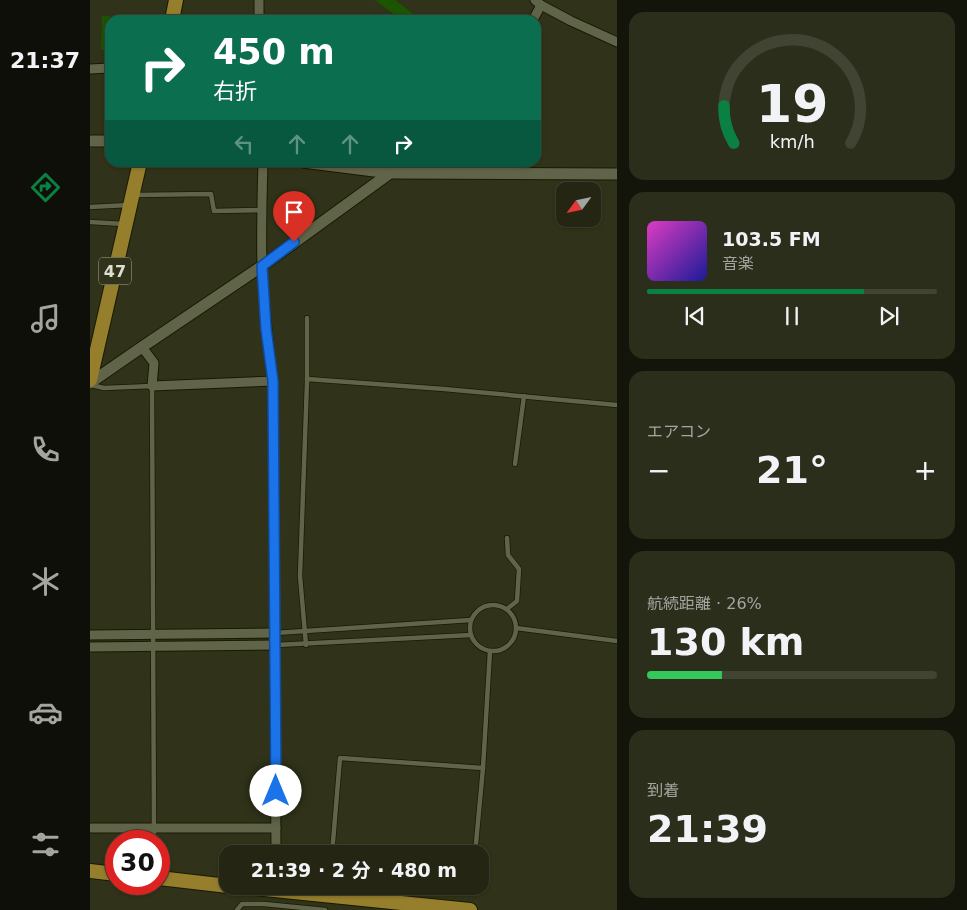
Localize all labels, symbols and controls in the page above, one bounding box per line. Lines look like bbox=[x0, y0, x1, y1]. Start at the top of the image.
text: 450 m bbox=[213, 32, 335, 72]
icon: right bbox=[130, 35, 195, 100]
text: 21:37 bbox=[10, 48, 80, 73]
text: 19 bbox=[756, 74, 828, 134]
text: 右折 bbox=[213, 79, 257, 104]
icon: left bbox=[230, 130, 258, 158]
icon: ahead bbox=[283, 130, 311, 158]
icon: ahead bbox=[336, 130, 364, 158]
icon: right bbox=[389, 130, 417, 158]
text: km/h bbox=[769, 131, 815, 152]
icon: directions bbox=[28, 170, 63, 205]
north arrow bbox=[556, 182, 601, 228]
map controls bbox=[556, 182, 601, 227]
pin bbox=[273, 191, 315, 242]
icon: arrive bbox=[280, 198, 308, 226]
text: 103.5 FM bbox=[722, 228, 821, 250]
text: 音楽 bbox=[722, 254, 754, 273]
road number: 47 bbox=[99, 258, 131, 284]
icon: music bbox=[28, 301, 63, 336]
icon: previous bbox=[681, 302, 709, 330]
icon: pause bbox=[778, 302, 806, 330]
icon: next bbox=[875, 302, 903, 330]
text: エアコン bbox=[647, 422, 711, 441]
icon: phone bbox=[28, 432, 63, 467]
text: 21° bbox=[756, 448, 828, 492]
text: − bbox=[647, 454, 670, 487]
text: + bbox=[914, 454, 937, 487]
icon: climate bbox=[28, 564, 63, 599]
text: 航続距離 · 26% bbox=[647, 594, 762, 613]
text: 130 km bbox=[647, 620, 804, 664]
icon: car bbox=[28, 695, 63, 730]
position arrow bbox=[249, 764, 301, 816]
text: 到着 bbox=[647, 781, 679, 800]
text: 21:39 bbox=[647, 807, 768, 851]
icon: filters bbox=[28, 827, 63, 862]
speed limit sign: 30 bbox=[105, 830, 170, 895]
text: 21:39 · 2 分 · 480 m bbox=[251, 859, 457, 881]

